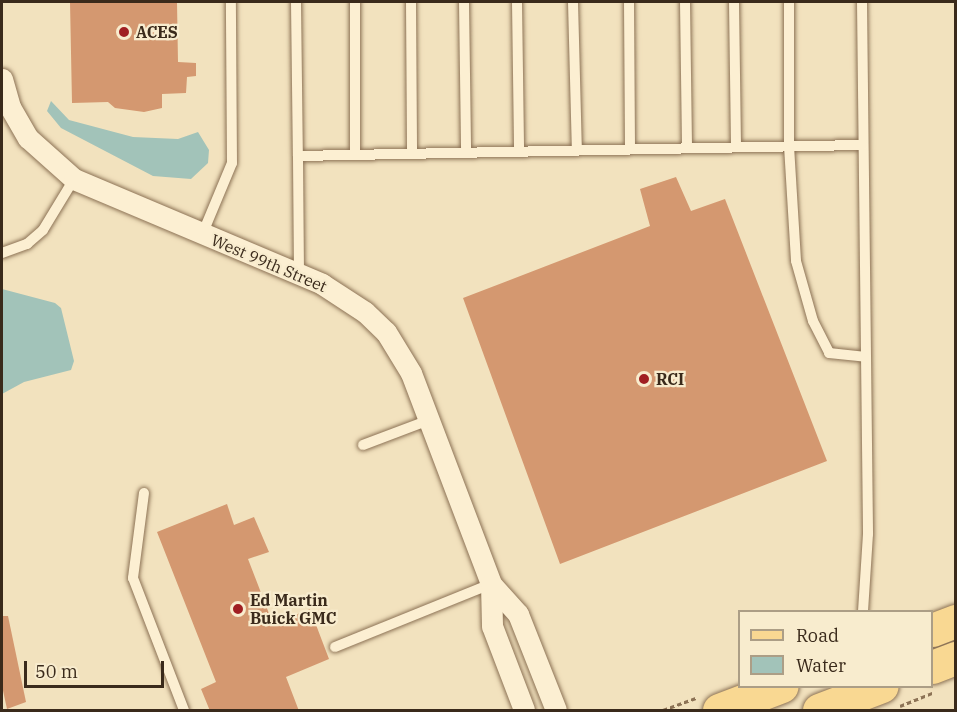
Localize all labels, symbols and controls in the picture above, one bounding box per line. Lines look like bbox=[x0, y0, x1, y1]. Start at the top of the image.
place label: ACES bbox=[136, 22, 178, 42]
marker: ACES bbox=[117, 25, 131, 39]
street label: West 99th Street bbox=[208, 230, 330, 296]
place label: RCI bbox=[656, 369, 684, 389]
marker: RCI bbox=[637, 372, 651, 386]
place label: Ed Martin Buick GMC bbox=[250, 590, 336, 628]
marker: Ed Martin Buick GMC bbox=[231, 602, 245, 616]
legend bbox=[738, 610, 933, 688]
text: Road bbox=[796, 624, 839, 647]
scale bar bbox=[27, 649, 166, 687]
text: Water bbox=[796, 654, 846, 677]
text: 50 m bbox=[35, 660, 78, 683]

